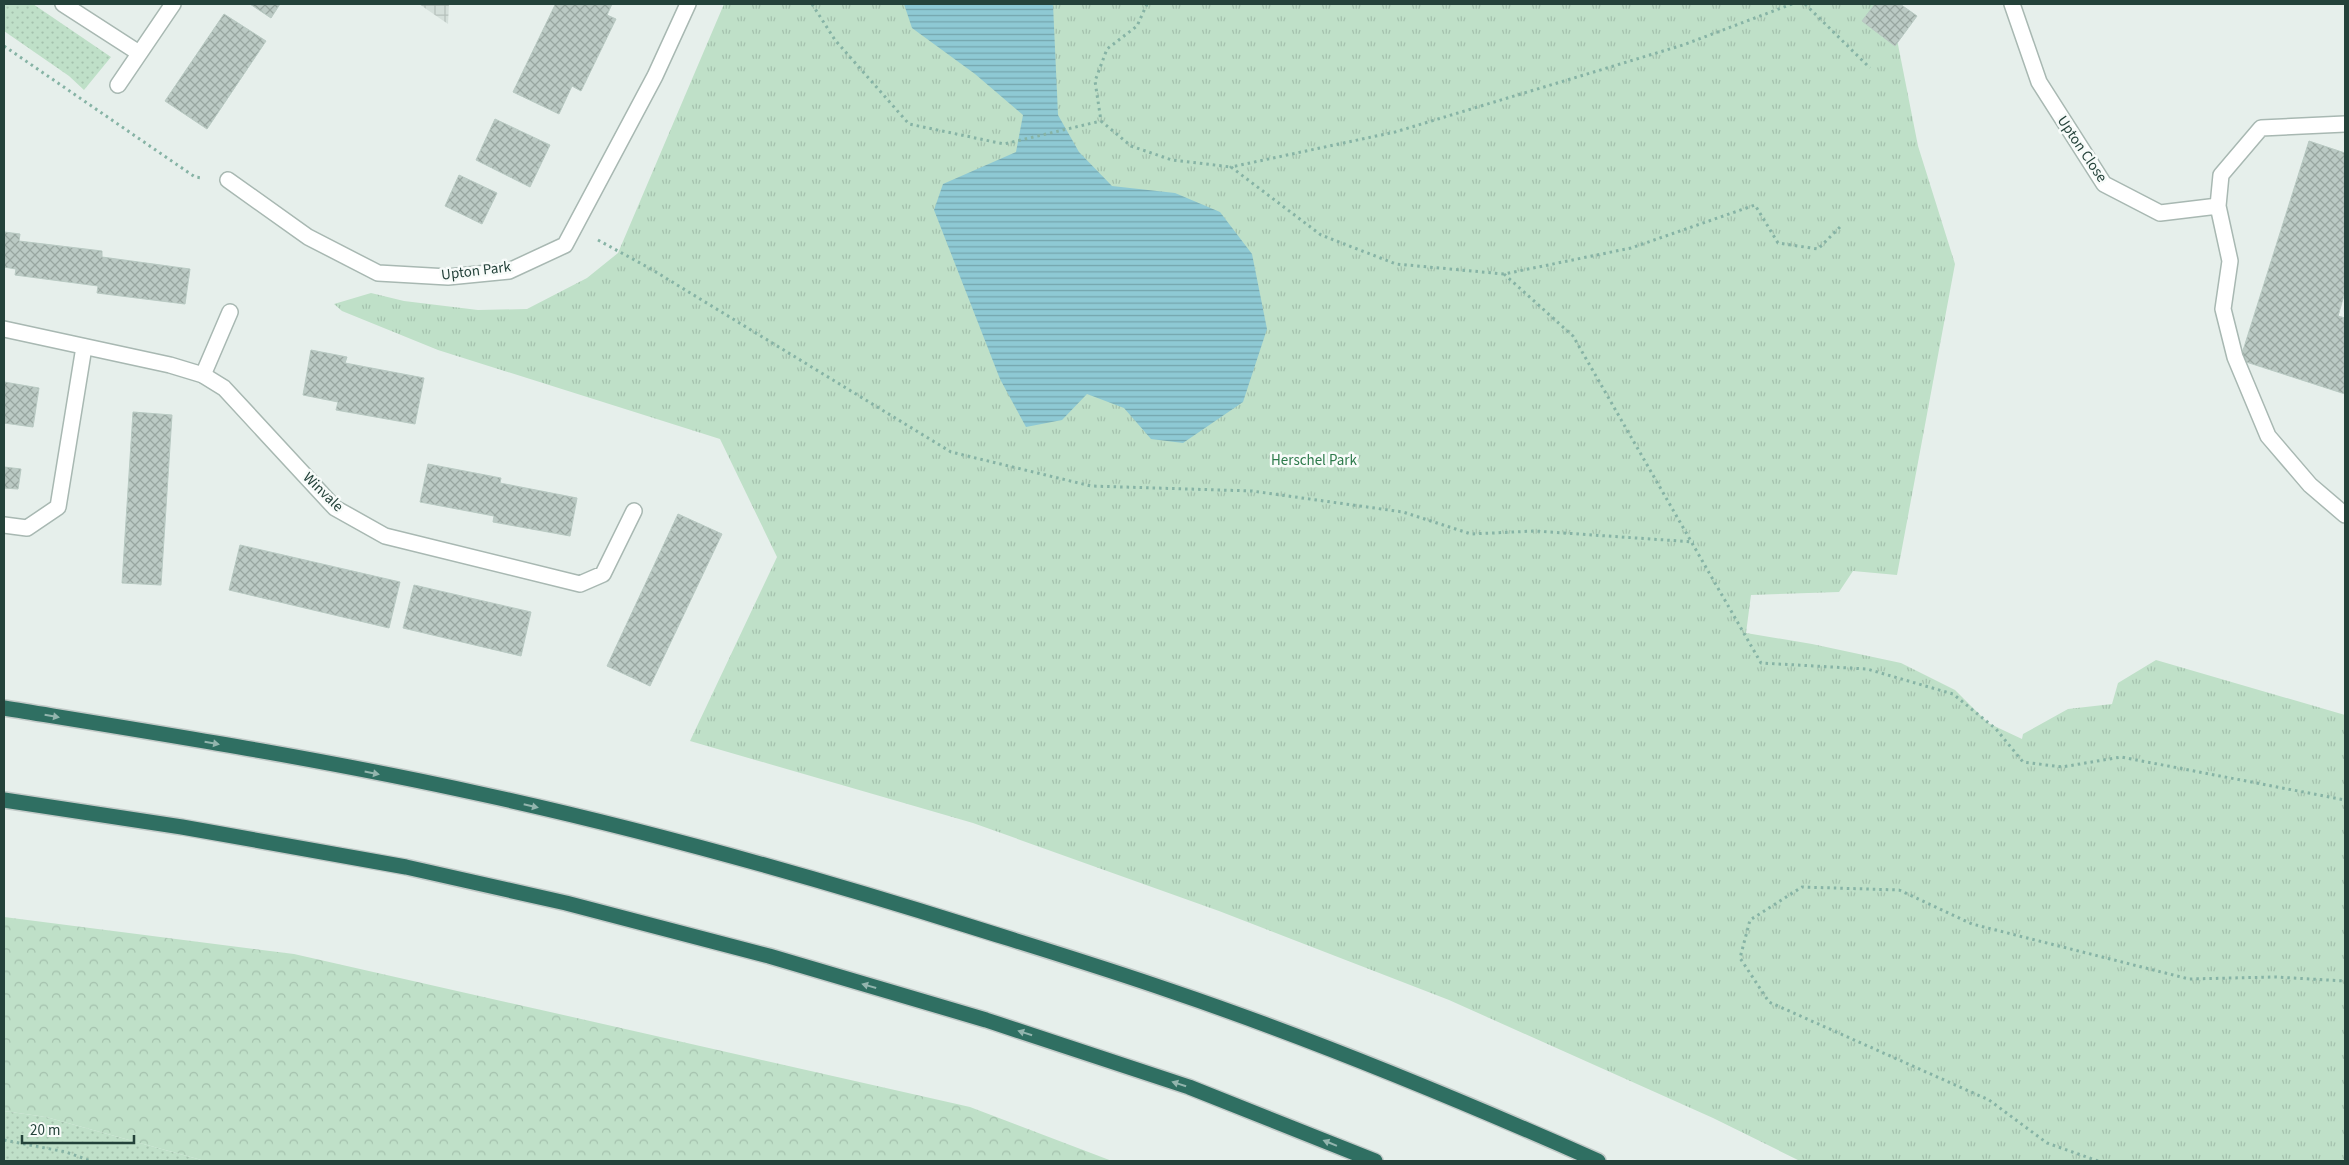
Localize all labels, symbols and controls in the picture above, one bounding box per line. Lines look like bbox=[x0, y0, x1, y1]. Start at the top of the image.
street label: Upton Close bbox=[2052, 112, 2112, 186]
street label: Upton Park bbox=[440, 256, 513, 286]
park label: Herschel Park bbox=[1271, 450, 1358, 471]
street label: Winvale bbox=[298, 467, 348, 517]
one-way arrow bbox=[44, 712, 60, 720]
one-way arrow bbox=[204, 740, 220, 748]
one-way arrow bbox=[364, 769, 380, 777]
one-way arrow bbox=[523, 802, 538, 810]
one-way arrow bbox=[862, 981, 877, 989]
one-way arrow bbox=[1017, 1028, 1032, 1036]
one-way arrow bbox=[1171, 1079, 1186, 1087]
scale bar bbox=[22, 1112, 135, 1144]
text: 20 m bbox=[30, 1120, 60, 1141]
one-way arrow bbox=[1322, 1139, 1337, 1147]

